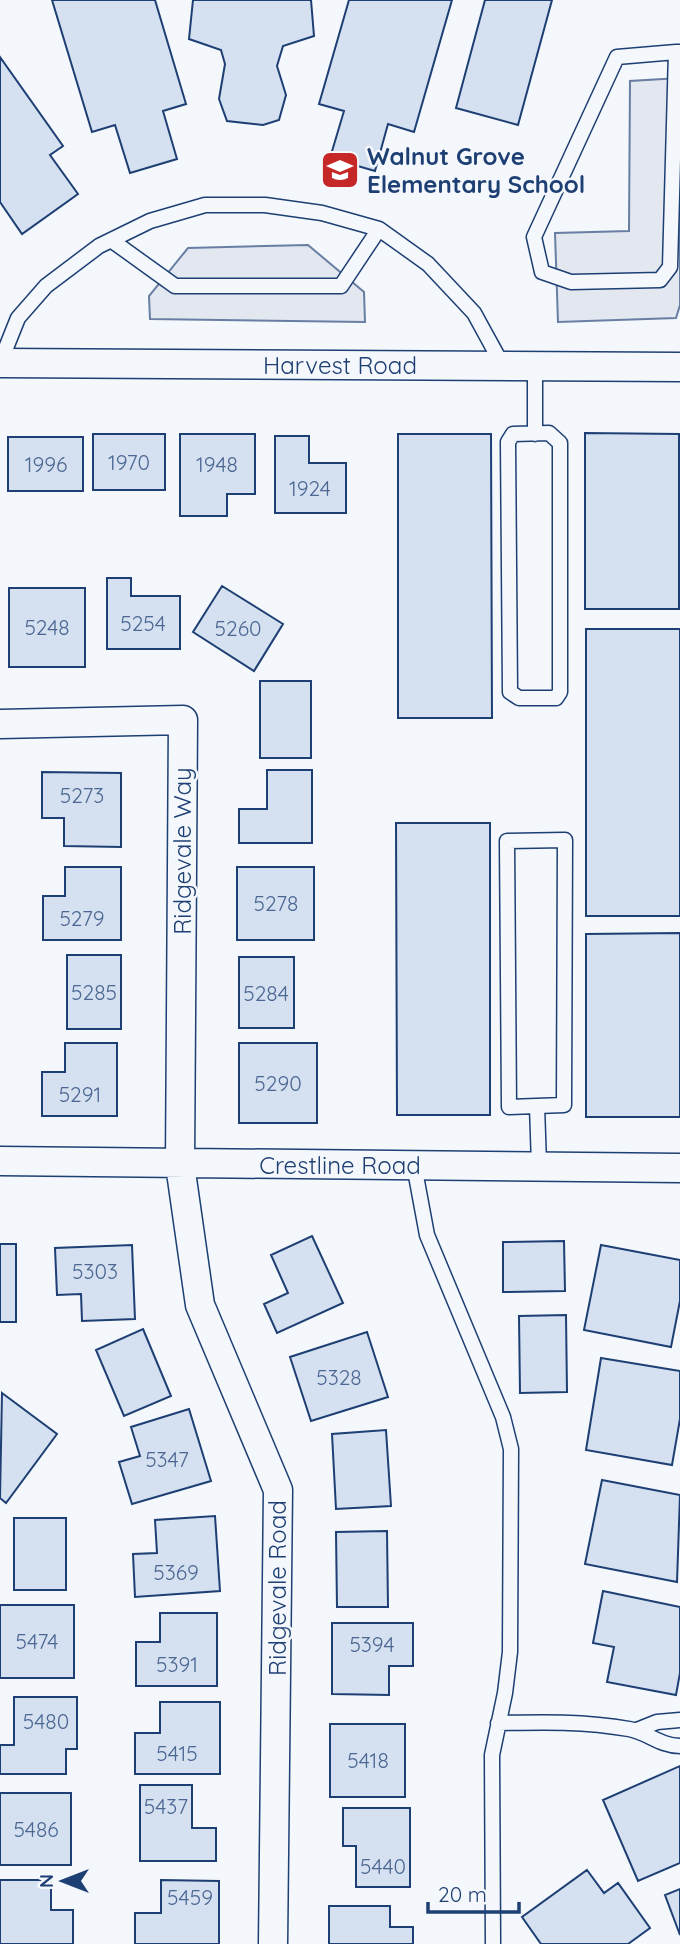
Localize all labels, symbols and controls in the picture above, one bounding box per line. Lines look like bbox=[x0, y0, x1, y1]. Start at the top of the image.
place label: Walnut Grove Elementary School bbox=[367, 141, 585, 199]
school or university icon: Walnut Grove Elementary School bbox=[319, 149, 361, 191]
street label: Harvest Road bbox=[263, 350, 417, 380]
house number: 1970 bbox=[108, 449, 150, 475]
house number: 1996 bbox=[25, 451, 67, 477]
house number: 1948 bbox=[196, 451, 238, 477]
house number: 1924 bbox=[289, 475, 331, 501]
house number: 5254 bbox=[120, 610, 166, 636]
house number: 5248 bbox=[24, 614, 70, 640]
house number: 5260 bbox=[215, 615, 261, 641]
street label: Ridgevale Way bbox=[167, 767, 197, 935]
house number: 5273 bbox=[60, 782, 104, 808]
house number: 5278 bbox=[254, 890, 298, 916]
house number: 5279 bbox=[59, 905, 105, 931]
house number: 5285 bbox=[71, 979, 117, 1005]
house number: 5284 bbox=[243, 980, 289, 1006]
house number: 5290 bbox=[254, 1070, 302, 1096]
house number: 5291 bbox=[59, 1081, 101, 1107]
street label: Crestline Road bbox=[259, 1150, 421, 1180]
house number: 5303 bbox=[72, 1258, 118, 1284]
house number: 5328 bbox=[316, 1364, 362, 1390]
house number: 5347 bbox=[145, 1446, 189, 1472]
street label: Ridgevale Road bbox=[262, 1500, 292, 1676]
house number: 5369 bbox=[153, 1559, 199, 1585]
house number: 5474 bbox=[16, 1628, 58, 1654]
house number: 5394 bbox=[349, 1631, 395, 1657]
house number: 5391 bbox=[156, 1651, 198, 1677]
house number: 5480 bbox=[23, 1708, 69, 1734]
house number: 5415 bbox=[156, 1740, 198, 1766]
house number: 5418 bbox=[347, 1747, 389, 1773]
house number: 5437 bbox=[144, 1793, 188, 1819]
house number: 5486 bbox=[13, 1816, 59, 1842]
north arrow bbox=[28, 1846, 98, 1916]
house number: 5440 bbox=[360, 1853, 406, 1879]
scale bar bbox=[428, 1870, 519, 1914]
text: N bbox=[34, 1874, 58, 1888]
text: 20 m bbox=[438, 1881, 487, 1907]
house number: 5459 bbox=[167, 1884, 213, 1910]

